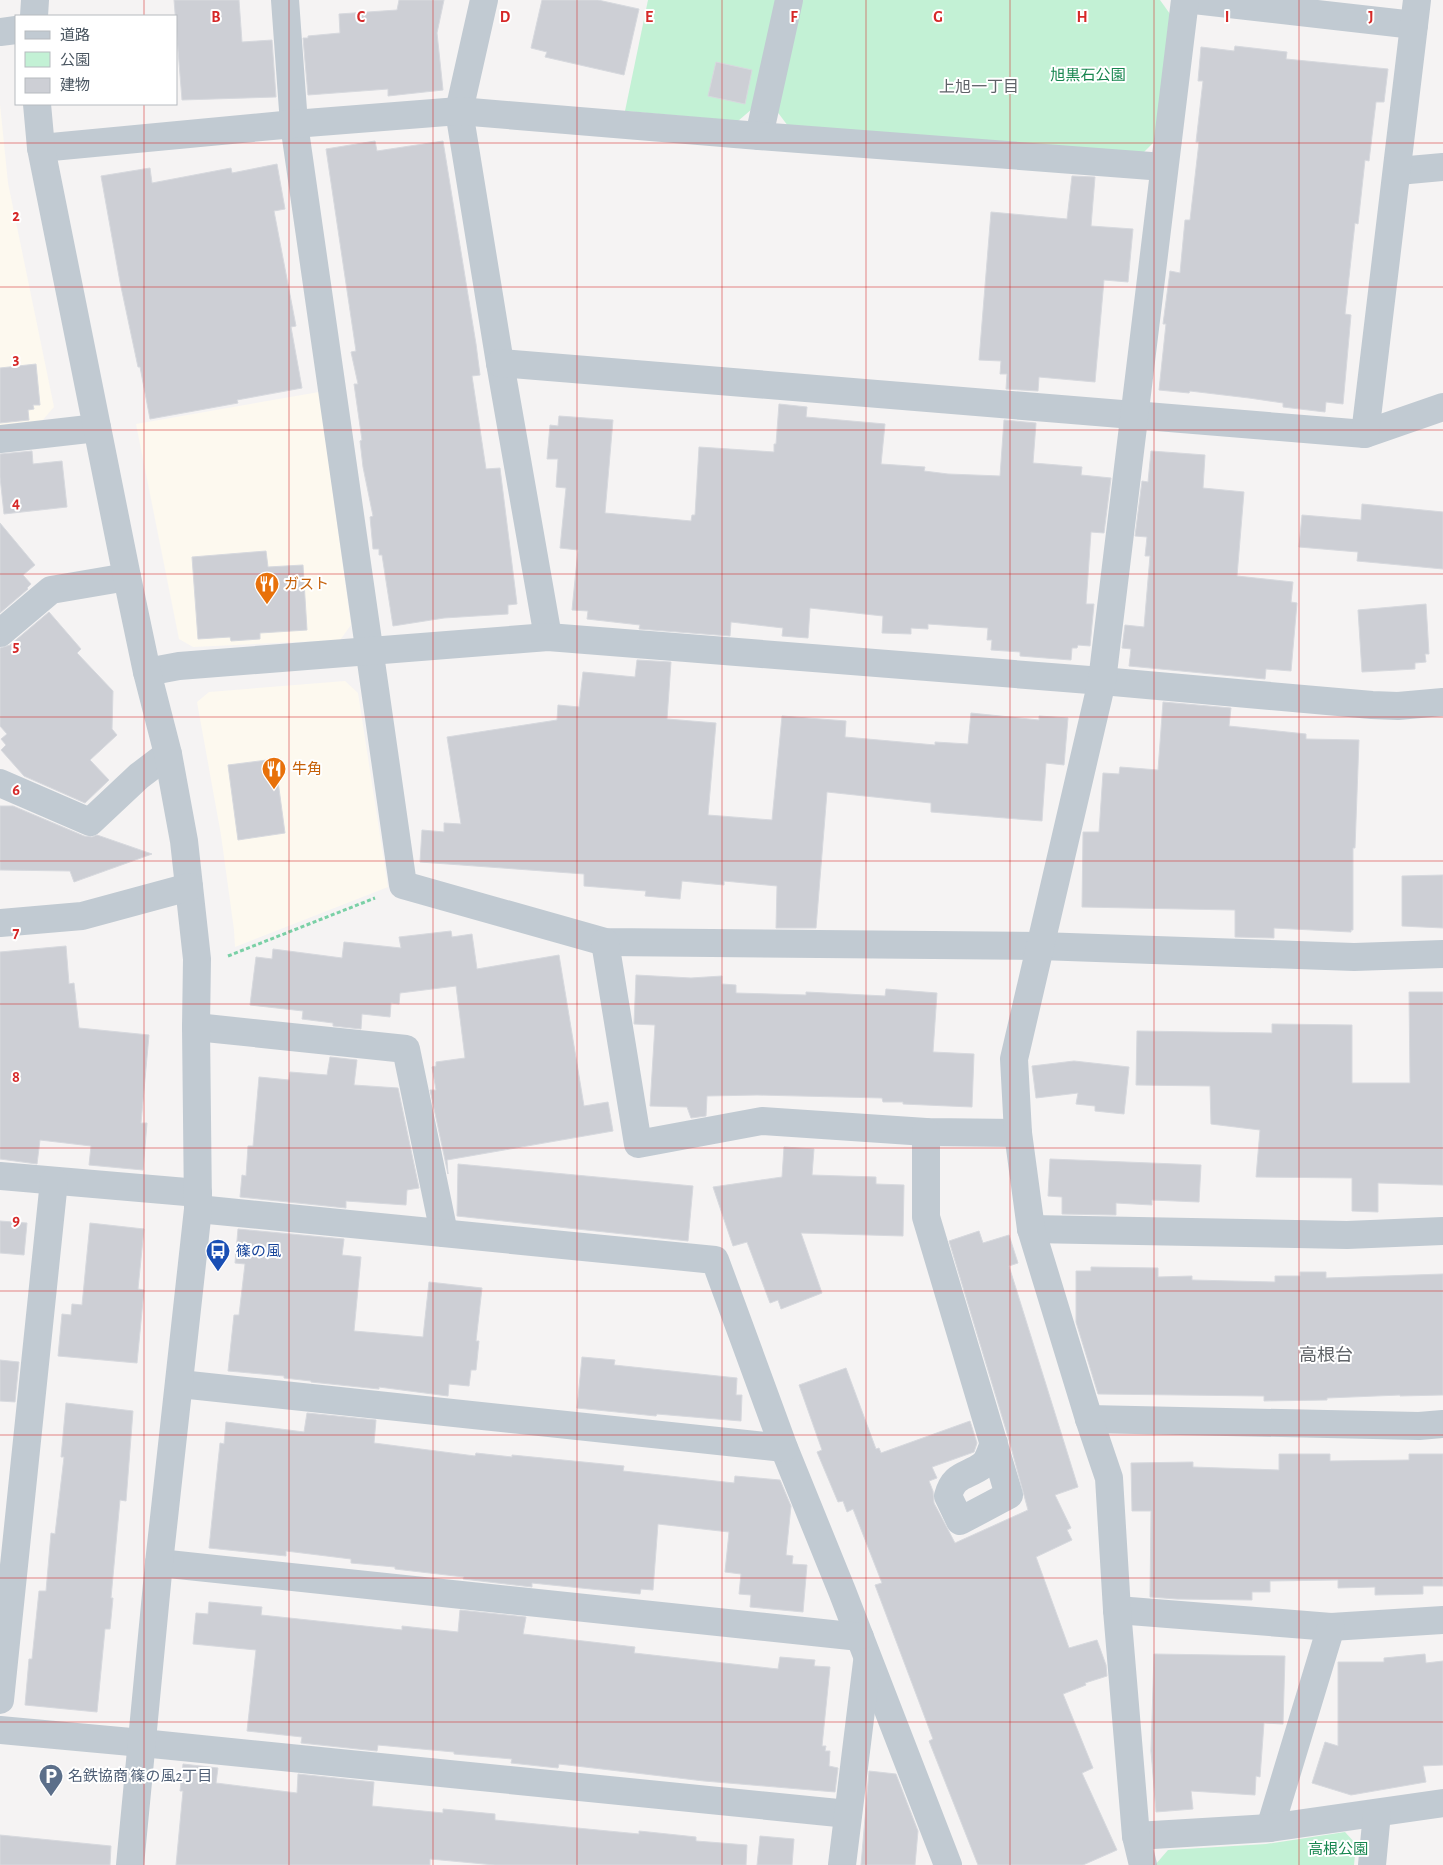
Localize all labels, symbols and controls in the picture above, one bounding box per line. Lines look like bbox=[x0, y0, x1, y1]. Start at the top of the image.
text: B bbox=[211, 9, 221, 25]
text: C bbox=[357, 9, 366, 25]
text: D bbox=[500, 9, 511, 25]
text: E bbox=[645, 9, 653, 25]
text: F bbox=[790, 9, 798, 25]
text: G bbox=[933, 9, 943, 25]
text: H bbox=[1076, 9, 1088, 25]
text: I bbox=[1225, 9, 1229, 25]
text: J bbox=[1368, 9, 1374, 25]
legend bbox=[15, 15, 178, 105]
text: 道路 bbox=[60, 27, 90, 43]
text: 公園 bbox=[60, 52, 90, 68]
park label: 旭黒石公園 bbox=[1050, 67, 1126, 83]
text: 建物 bbox=[60, 77, 90, 93]
district label: 上旭一丁目 bbox=[939, 79, 1019, 95]
text: 2 bbox=[12, 208, 20, 224]
text: 3 bbox=[13, 351, 20, 367]
text: 4 bbox=[12, 495, 20, 511]
restaurant icon: ガスト bbox=[254, 571, 280, 605]
place label: ガスト bbox=[284, 576, 329, 592]
text: 5 bbox=[13, 638, 20, 654]
restaurant icon: 牛角 bbox=[261, 756, 287, 790]
place label: 牛角 bbox=[292, 761, 322, 777]
text: 6 bbox=[12, 782, 20, 798]
text: 7 bbox=[13, 925, 20, 941]
text: 8 bbox=[12, 1069, 20, 1085]
text: 9 bbox=[12, 1212, 20, 1228]
bus stop icon: 篠の風 bbox=[205, 1238, 231, 1272]
place label: 篠の風 bbox=[236, 1243, 281, 1259]
district label: 高根台 bbox=[1299, 1345, 1353, 1365]
parking icon: 名鉄協商 篠の風2丁目 bbox=[38, 1763, 64, 1797]
place label: 名鉄協商 篠の風2丁目 bbox=[68, 1767, 212, 1784]
park label: 高根公園 bbox=[1308, 1841, 1368, 1857]

